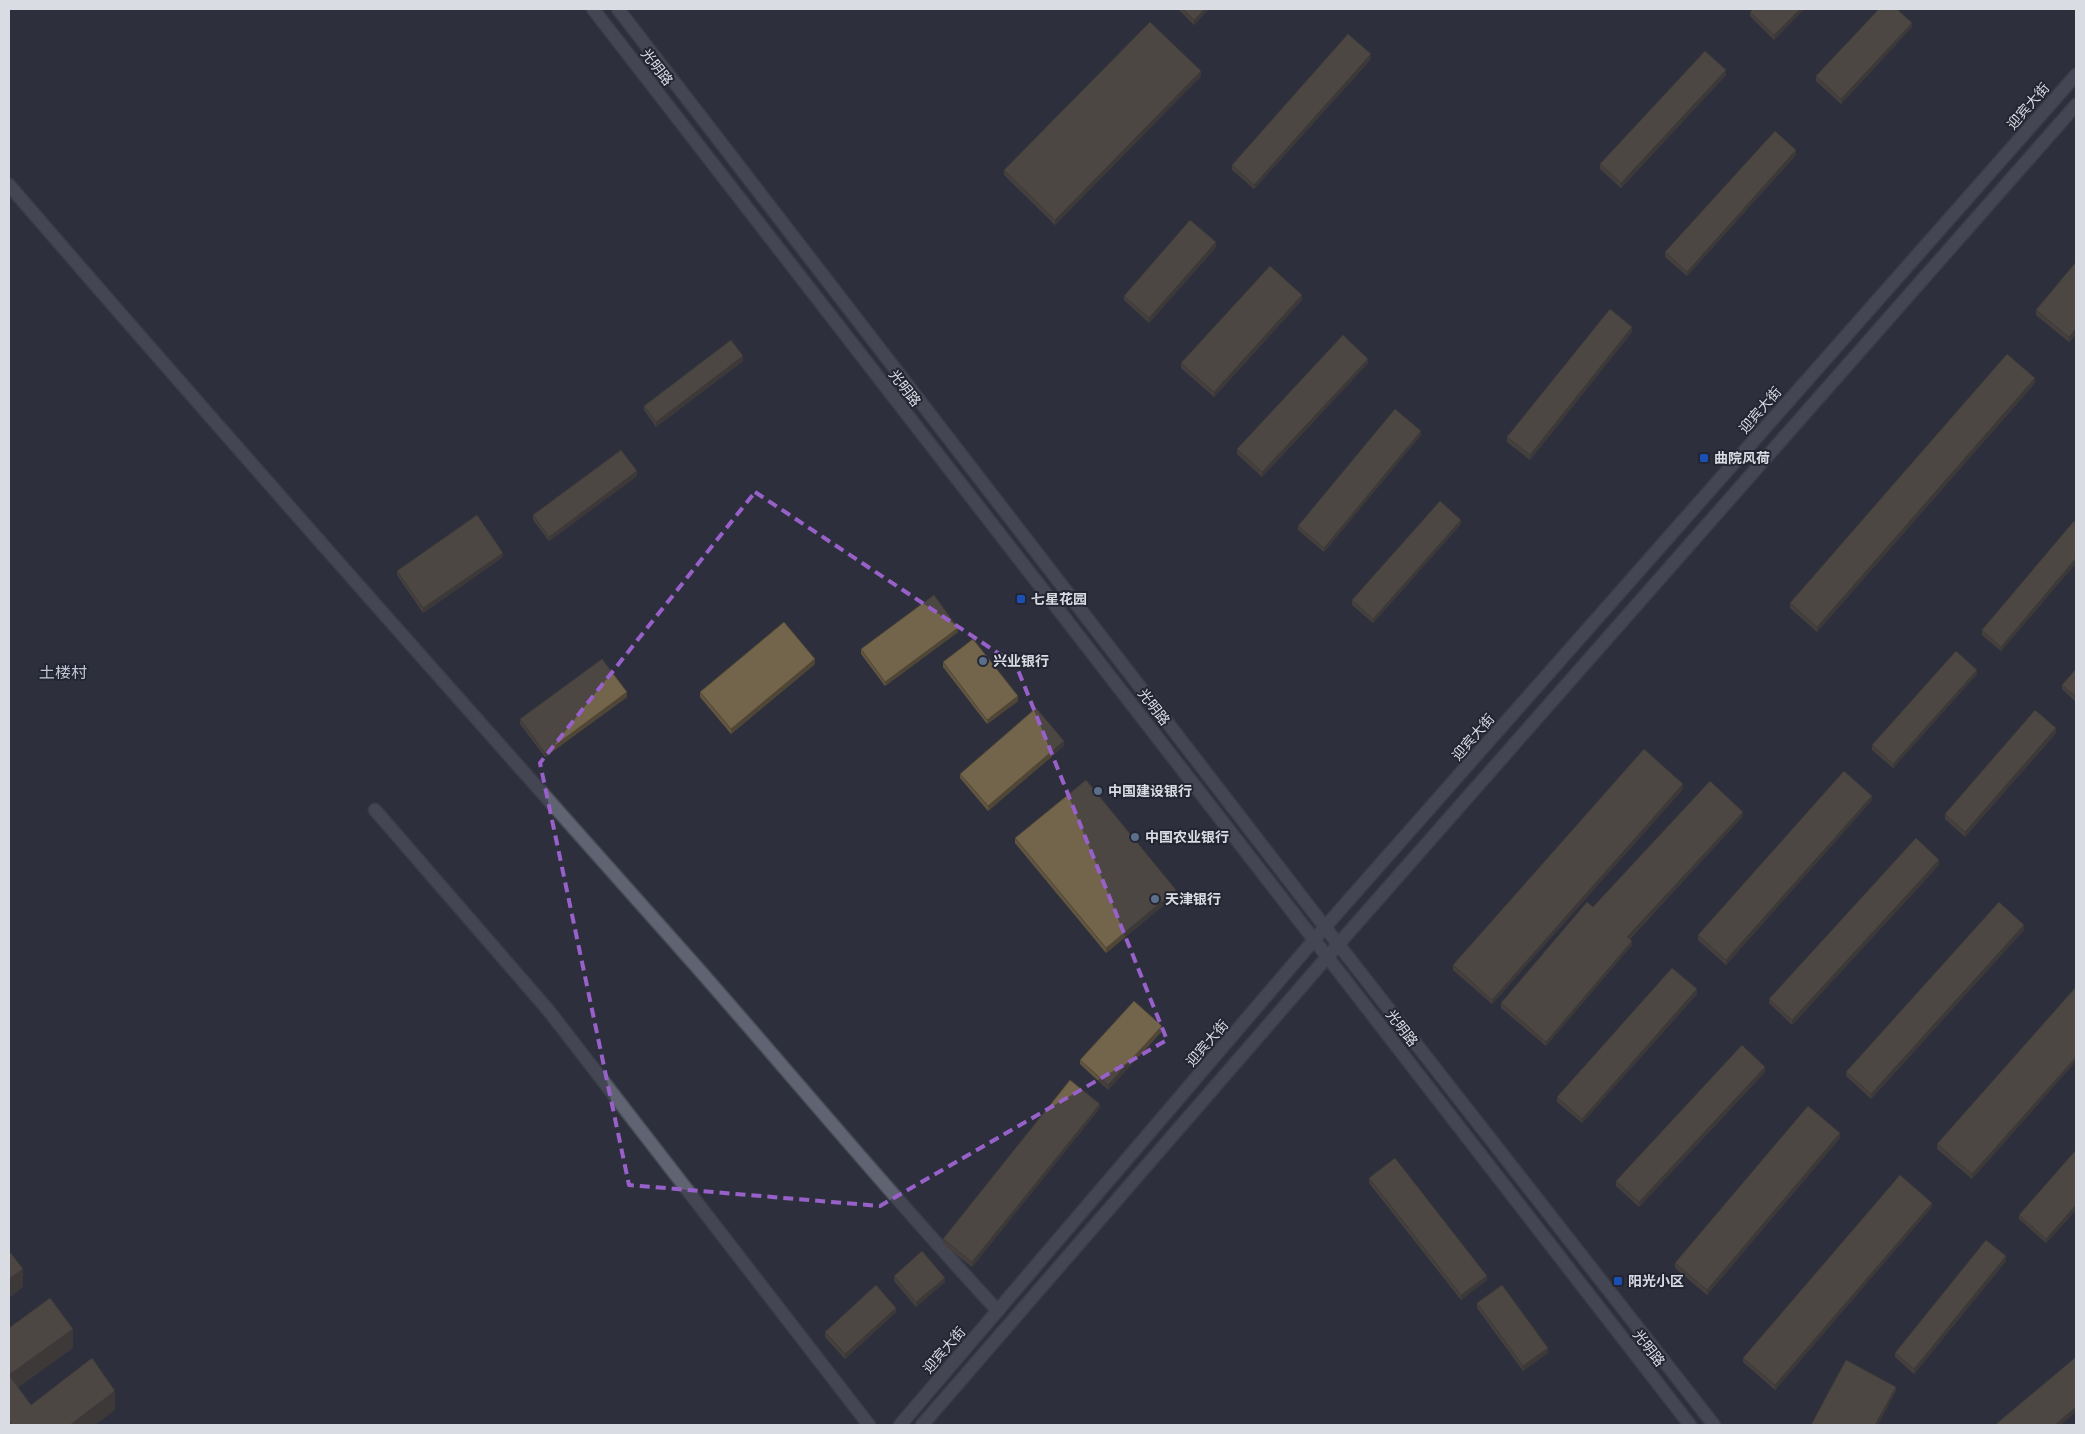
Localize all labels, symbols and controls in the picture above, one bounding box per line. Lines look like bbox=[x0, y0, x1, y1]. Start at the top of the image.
street label: 光明路 bbox=[638, 46, 676, 88]
street label: 迎宾大街 bbox=[2004, 80, 2052, 132]
street label: 光明路 bbox=[886, 367, 924, 409]
street label: 迎宾大街 bbox=[1736, 384, 1784, 436]
place label: 曲院风荷 bbox=[1714, 450, 1770, 466]
marker: 曲院风荷 bbox=[1698, 452, 1710, 464]
place label: 七星花园 bbox=[1031, 591, 1087, 607]
marker: 七星花园 bbox=[1015, 593, 1027, 605]
place label: 兴业银行 bbox=[993, 653, 1049, 669]
marker: 兴业银行 bbox=[977, 655, 989, 667]
district label: 土楼村 bbox=[39, 663, 87, 682]
street label: 光明路 bbox=[1135, 686, 1173, 728]
street label: 迎宾大街 bbox=[1449, 711, 1497, 763]
place label: 中国建设银行 bbox=[1108, 783, 1192, 799]
marker: 中国建设银行 bbox=[1092, 785, 1104, 797]
place label: 中国农业银行 bbox=[1145, 829, 1229, 845]
marker: 中国农业银行 bbox=[1129, 831, 1141, 843]
place label: 天津银行 bbox=[1165, 891, 1221, 907]
marker: 天津银行 bbox=[1149, 893, 1161, 905]
street label: 光明路 bbox=[1383, 1007, 1421, 1049]
street label: 迎宾大街 bbox=[1183, 1017, 1231, 1069]
place label: 阳光小区 bbox=[1628, 1273, 1684, 1289]
marker: 阳光小区 bbox=[1612, 1275, 1624, 1287]
street label: 迎宾大街 bbox=[920, 1324, 968, 1376]
street label: 光明路 bbox=[1630, 1327, 1668, 1369]

